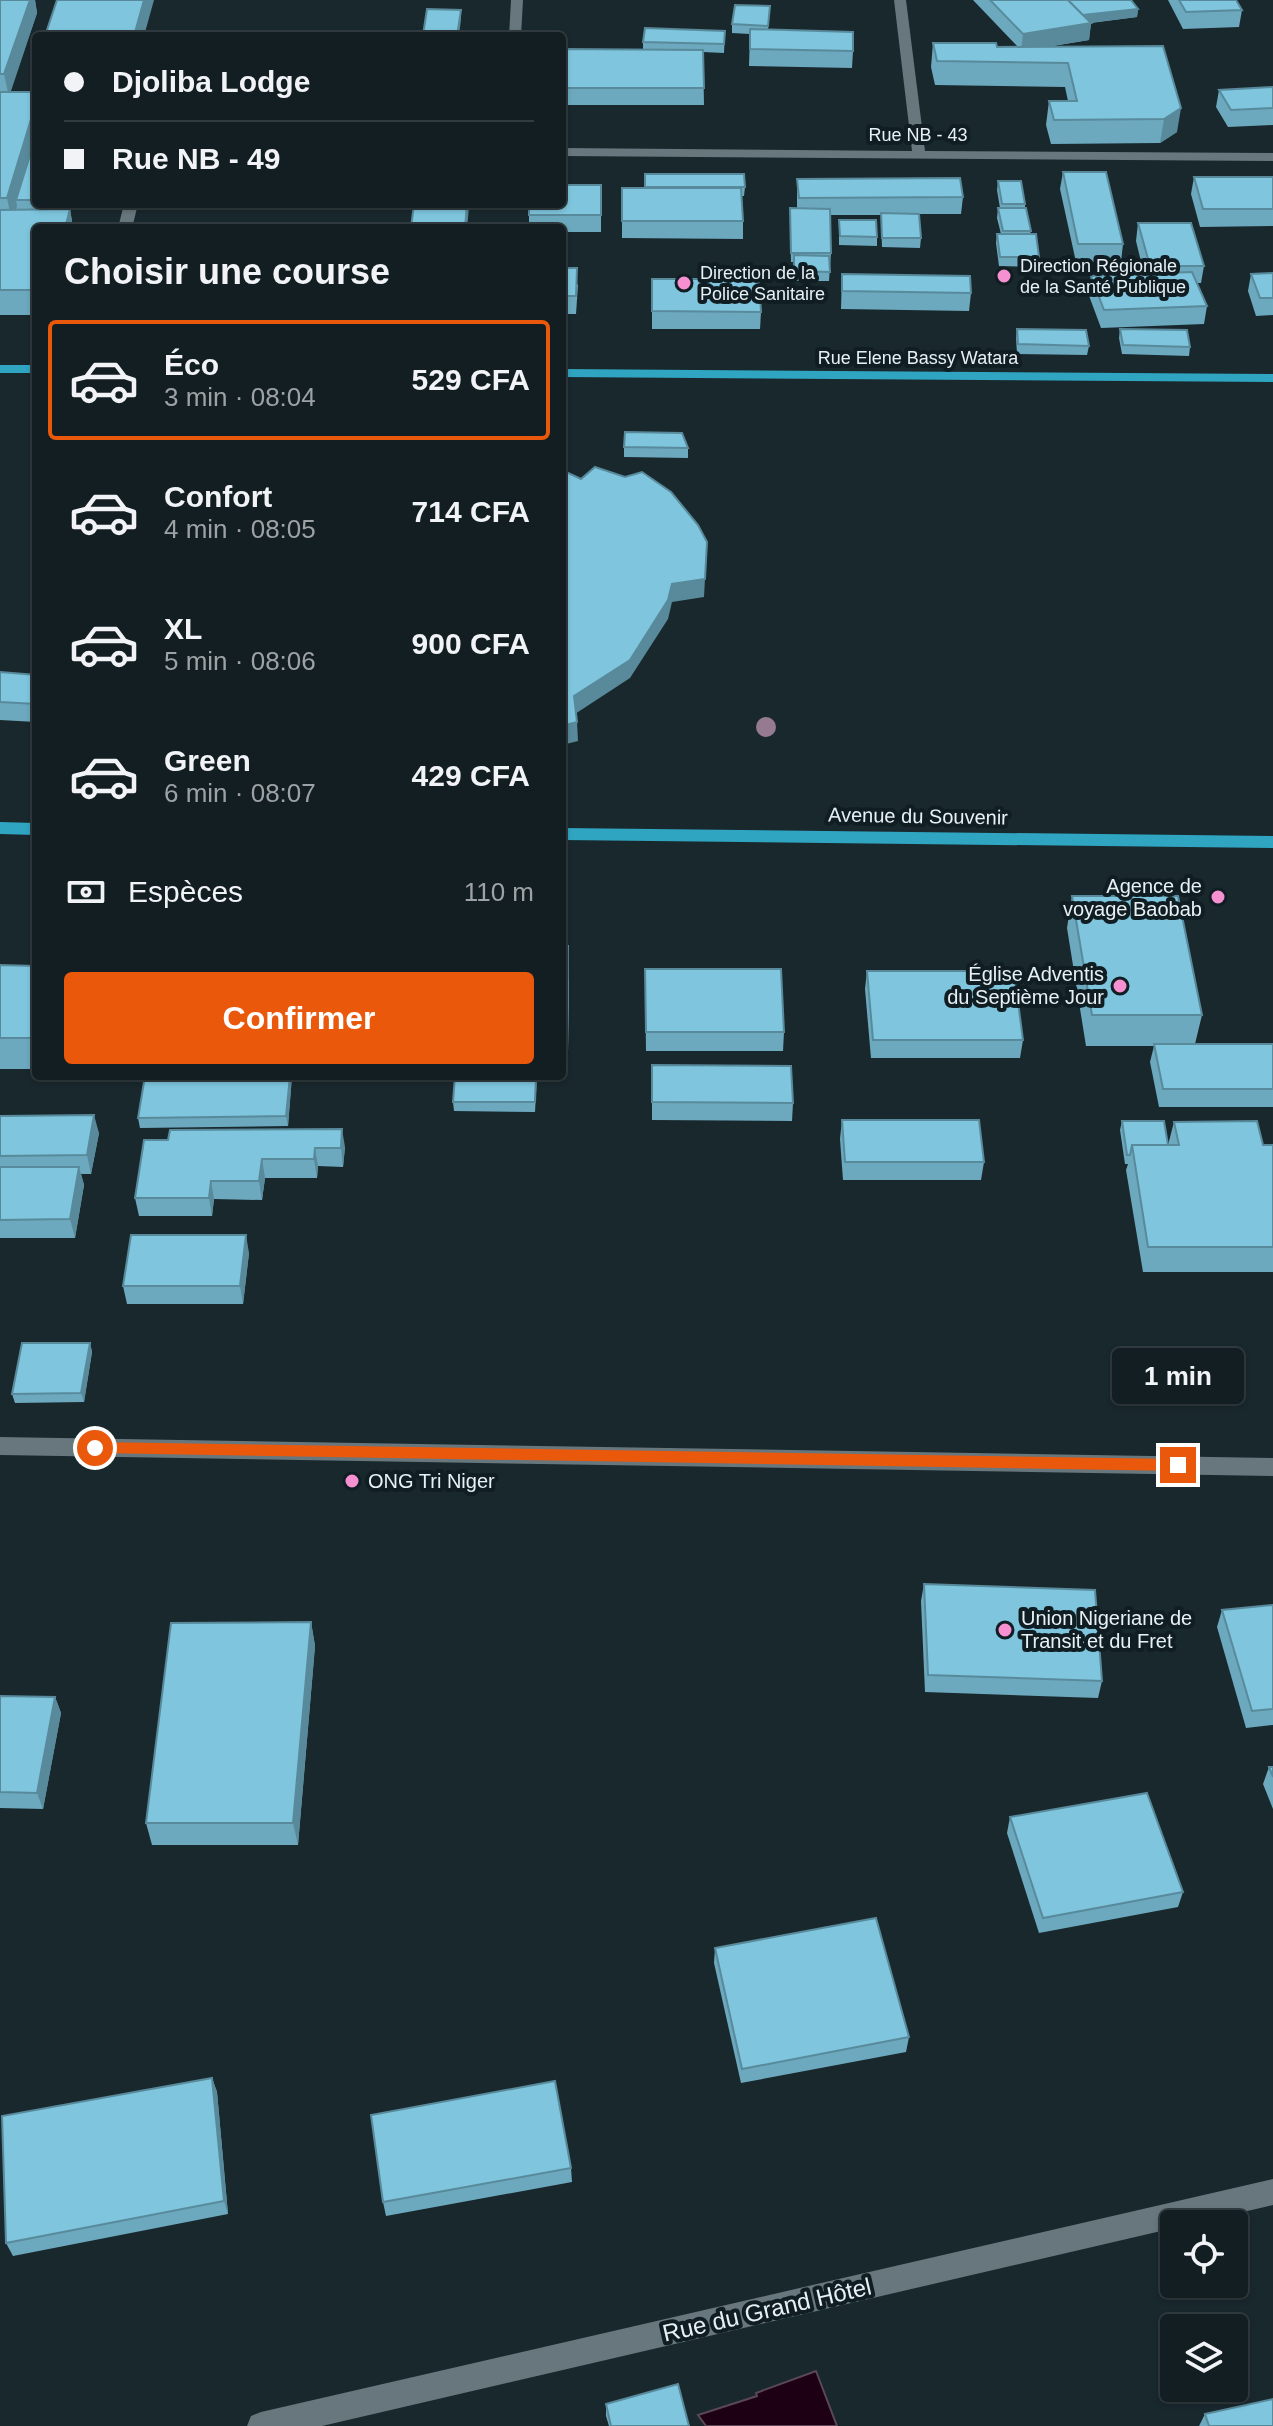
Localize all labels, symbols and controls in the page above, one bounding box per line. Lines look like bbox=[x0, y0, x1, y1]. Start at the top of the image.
text: Djoliba Lodge bbox=[112, 65, 310, 98]
street label: Rue NB - 43 bbox=[868, 125, 968, 145]
text: Rue NB - 49 bbox=[112, 142, 280, 175]
text: Choisir une course bbox=[64, 251, 390, 292]
place label: Direction Régionale de la Santé Publique bbox=[1020, 256, 1186, 297]
place label: Direction de la Police Sanitaire bbox=[700, 263, 825, 304]
marker: Direction Régionale de la Santé Publique bbox=[995, 267, 1013, 285]
marker: Direction de la Police Sanitaire bbox=[675, 274, 693, 292]
icon: car bbox=[68, 344, 140, 416]
text: Éco bbox=[164, 348, 219, 381]
street label: Rue Elene Bassy Watara bbox=[818, 348, 1019, 368]
text: 529 CFA bbox=[412, 363, 530, 396]
text: 3 min · 08:04 bbox=[164, 382, 316, 412]
icon: car bbox=[68, 476, 140, 548]
text: Confort bbox=[164, 480, 272, 513]
text: 714 CFA bbox=[412, 495, 530, 528]
text: 4 min · 08:05 bbox=[164, 514, 316, 544]
icon: car bbox=[68, 608, 140, 680]
text: XL bbox=[164, 612, 202, 645]
text: 900 CFA bbox=[412, 627, 530, 660]
text: 5 min · 08:06 bbox=[164, 646, 316, 676]
icon: car bbox=[68, 740, 140, 812]
text: Green bbox=[164, 744, 251, 777]
text: 429 CFA bbox=[412, 759, 530, 792]
text: 6 min · 08:07 bbox=[164, 778, 316, 808]
street label: Avenue du Souvenir bbox=[828, 803, 1008, 829]
icon: cash bbox=[64, 870, 108, 914]
text: Espèces bbox=[128, 875, 243, 908]
place label: Agence de voyage Baobab bbox=[1063, 875, 1202, 920]
text: 110 m bbox=[464, 877, 534, 907]
marker: Agence de voyage Baobab bbox=[1209, 888, 1227, 906]
place label: Église Adventis du Septième Jour bbox=[947, 963, 1104, 1008]
button: Confirmer bbox=[64, 972, 534, 1064]
marker: Église Adventis du Septième Jour bbox=[1111, 977, 1129, 995]
callout: 1 min bbox=[1112, 1349, 1244, 1405]
text: 1 min bbox=[1144, 1361, 1212, 1391]
route start bbox=[77, 1430, 113, 1466]
route end bbox=[1160, 1447, 1196, 1483]
place label: ONG Tri Niger bbox=[368, 1470, 495, 1492]
marker: ONG Tri Niger bbox=[343, 1472, 361, 1490]
place label: Union Nigeriane de Transit et du Fret bbox=[1021, 1607, 1192, 1652]
marker: Union Nigeriane de Transit et du Fret bbox=[996, 1621, 1014, 1639]
map controls bbox=[1160, 2210, 1248, 2402]
button: locate bbox=[1160, 2210, 1248, 2298]
street label: Rue du Grand Hôtel bbox=[660, 2272, 874, 2347]
button: layers bbox=[1160, 2314, 1248, 2402]

